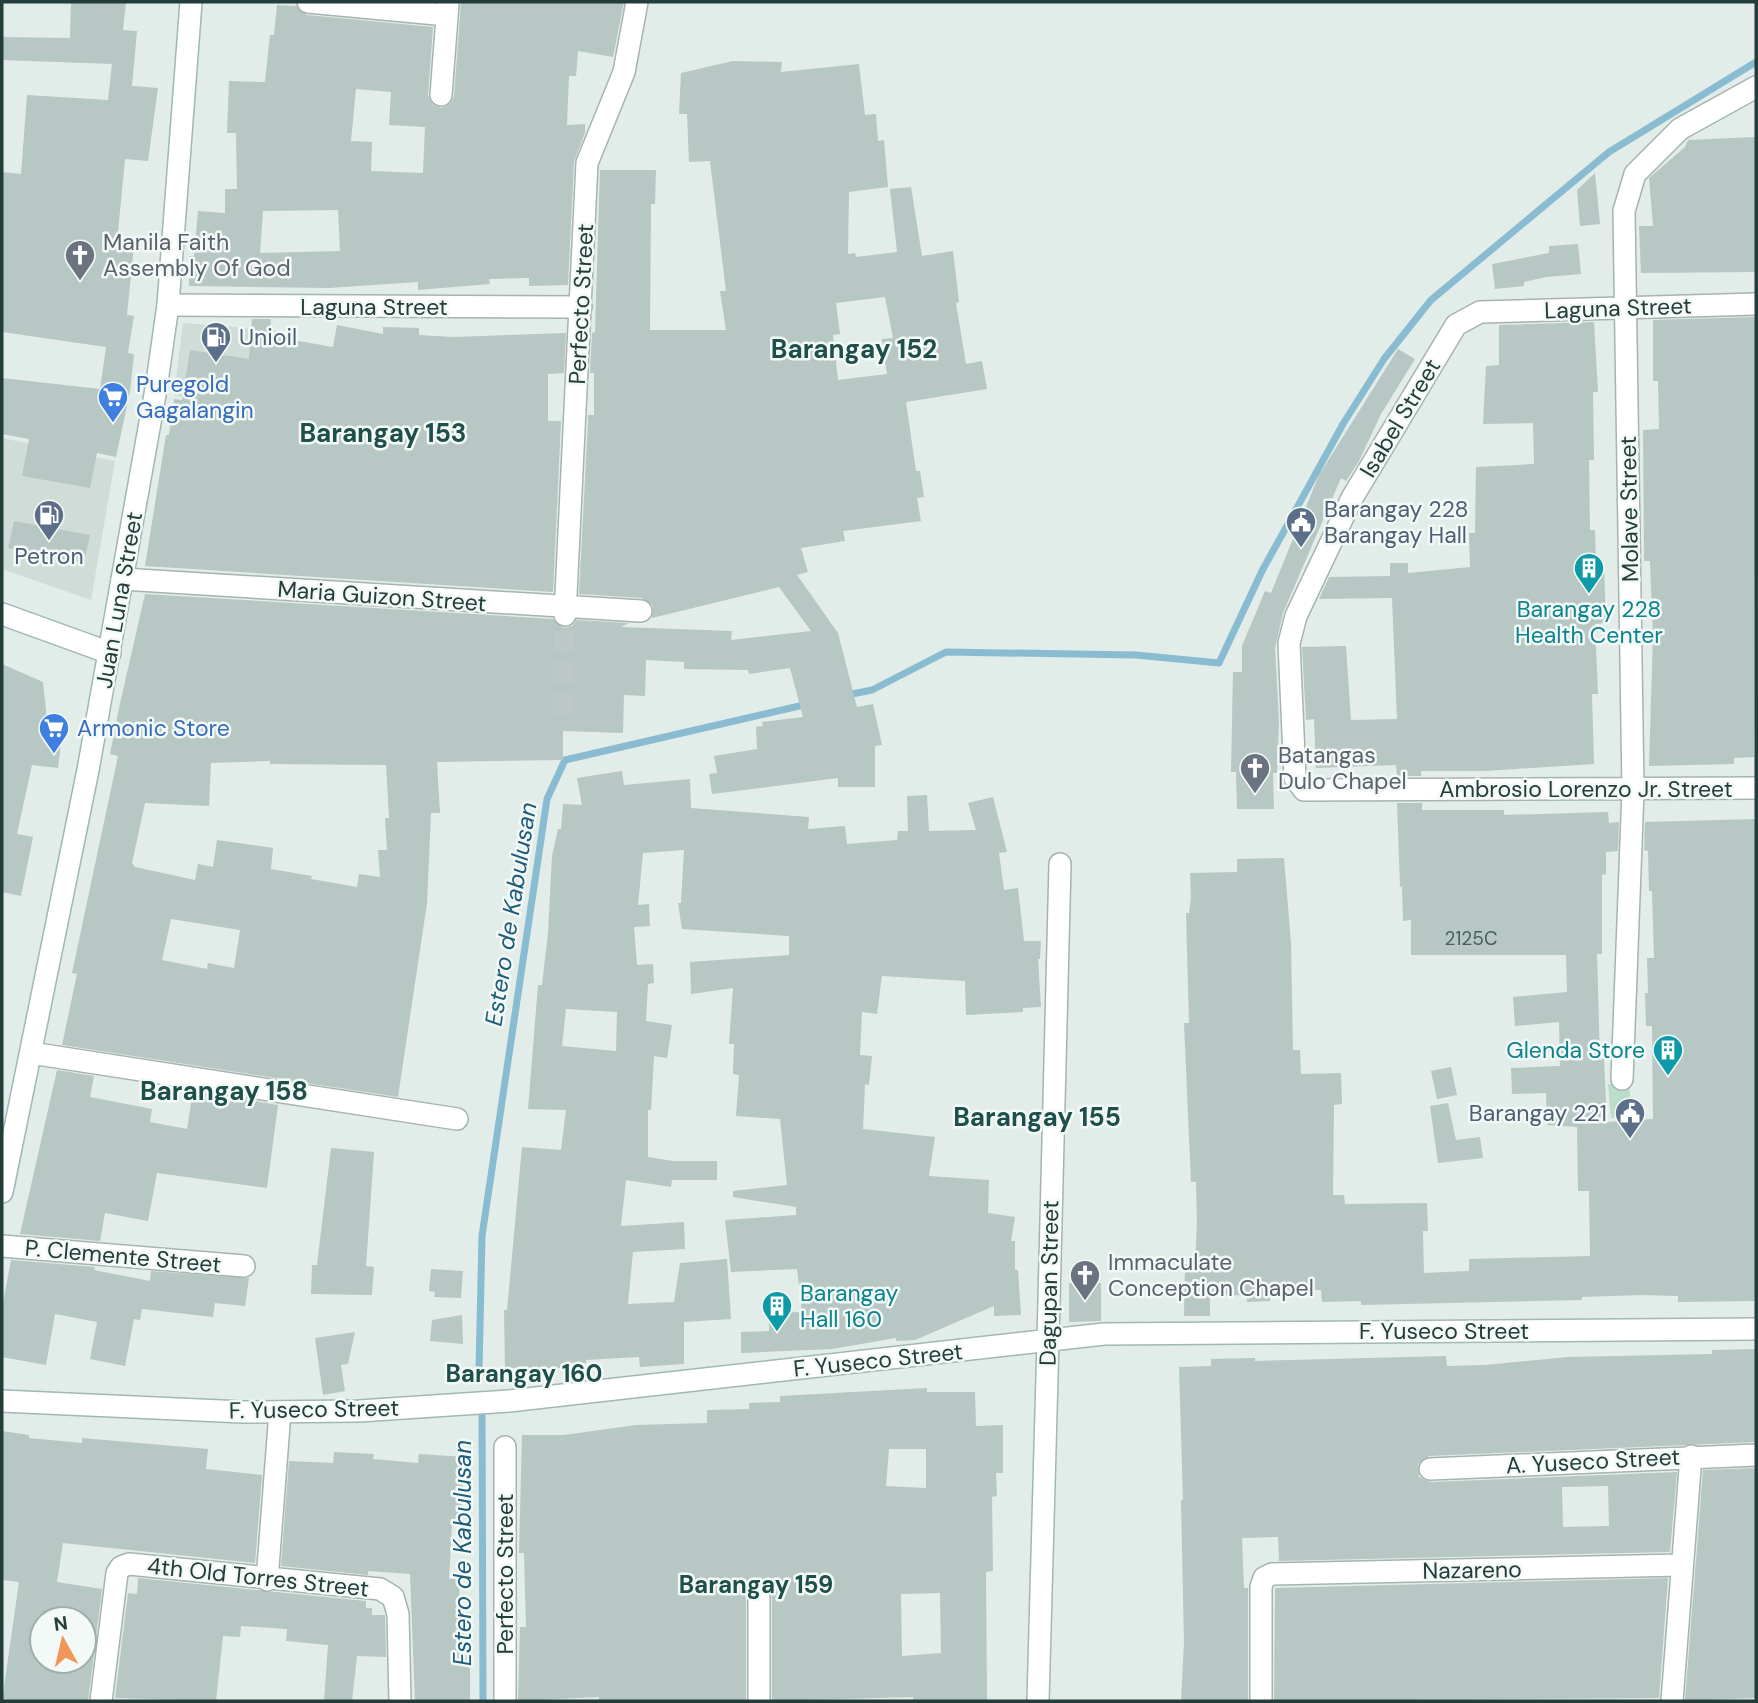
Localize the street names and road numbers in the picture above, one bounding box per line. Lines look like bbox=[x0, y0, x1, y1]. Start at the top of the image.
street label: Perfecto Street bbox=[562, 223, 600, 385]
street label: Laguna Street bbox=[1544, 290, 1692, 326]
street label: Laguna Street bbox=[300, 292, 448, 322]
street label: Isabel Street bbox=[1353, 353, 1447, 483]
street label: Molave Street bbox=[1613, 436, 1645, 582]
street label: Juan Luna Street bbox=[89, 509, 149, 691]
street label: Maria Guizon Street bbox=[277, 574, 487, 618]
street label: Ambrosio Lorenzo Jr. Street bbox=[1439, 774, 1733, 804]
street label: Dagupan Street bbox=[1033, 1200, 1065, 1366]
street label: P. Clemente Street bbox=[24, 1232, 222, 1280]
street label: F. Yuseco Street bbox=[1359, 1316, 1529, 1346]
street label: F. Yuseco Street bbox=[792, 1336, 964, 1384]
street label: F. Yuseco Street bbox=[229, 1393, 399, 1425]
street label: A. Yuseco Street bbox=[1505, 1441, 1681, 1481]
street label: Perfecto Street bbox=[490, 1493, 520, 1655]
street label: 4th Old Torres Street bbox=[146, 1550, 370, 1604]
street label: Nazareno bbox=[1422, 1554, 1522, 1586]

